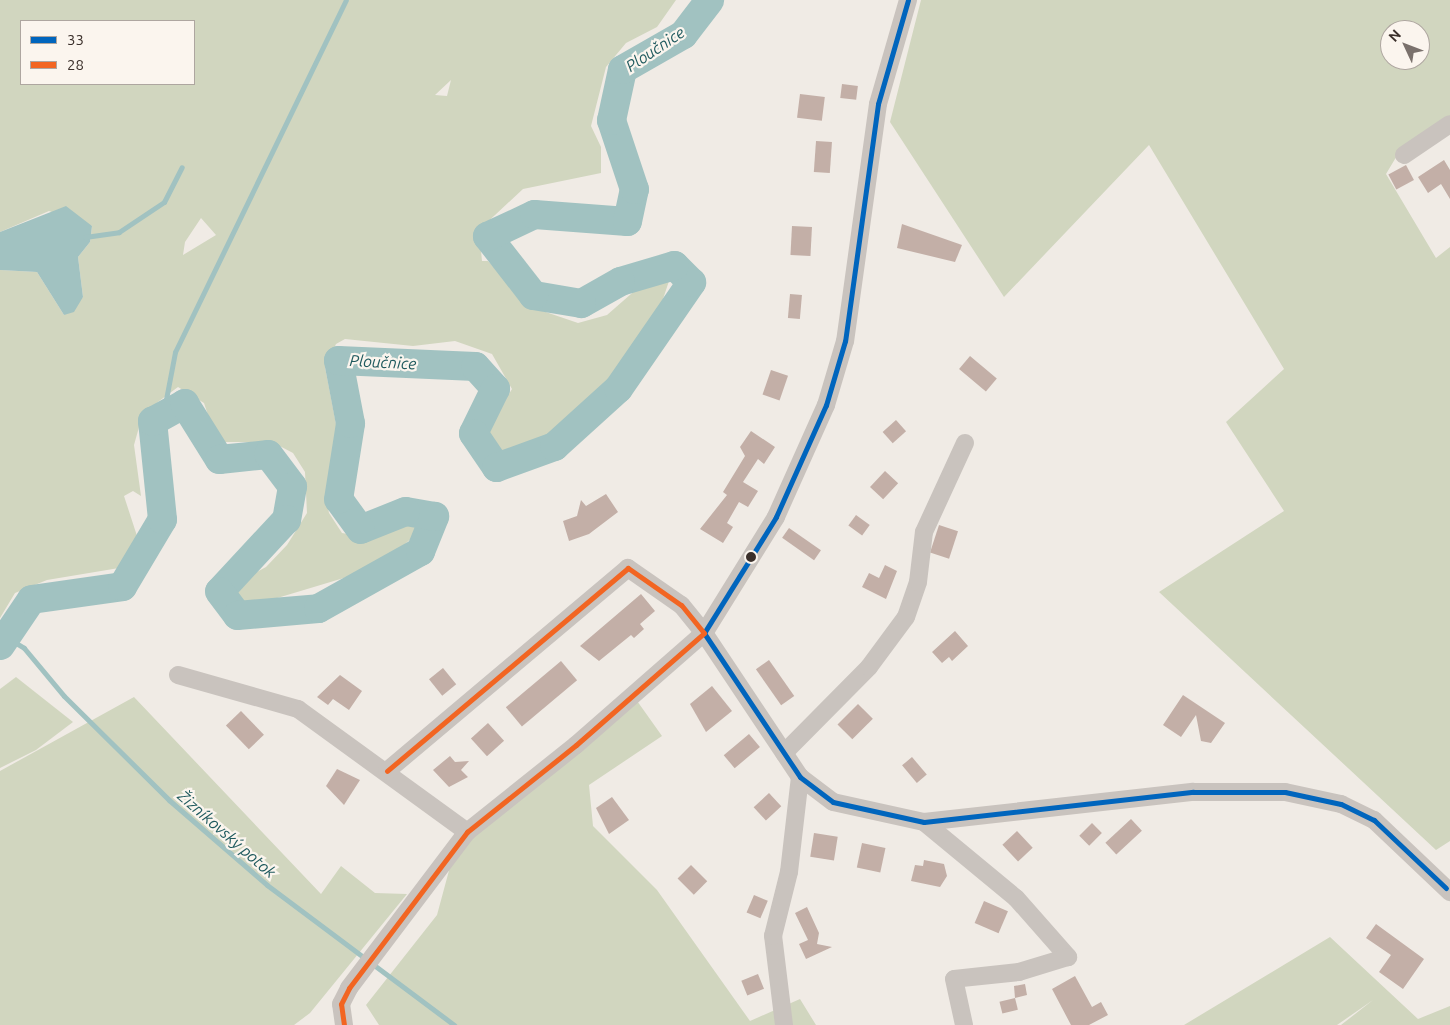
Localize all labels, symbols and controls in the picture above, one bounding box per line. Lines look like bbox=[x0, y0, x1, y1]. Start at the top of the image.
legend bbox=[20, 20, 195, 85]
north arrow bbox=[1380, 20, 1430, 70]
water label: Ploučnice bbox=[622, 22, 688, 76]
text: N bbox=[1385, 26, 1404, 45]
text: 33 bbox=[67, 31, 84, 48]
text: 28 bbox=[67, 56, 84, 73]
water label: Ploučnice bbox=[349, 351, 417, 373]
unlabelled marker bbox=[746, 552, 756, 562]
water label: Žizníkovský potok bbox=[174, 786, 280, 882]

